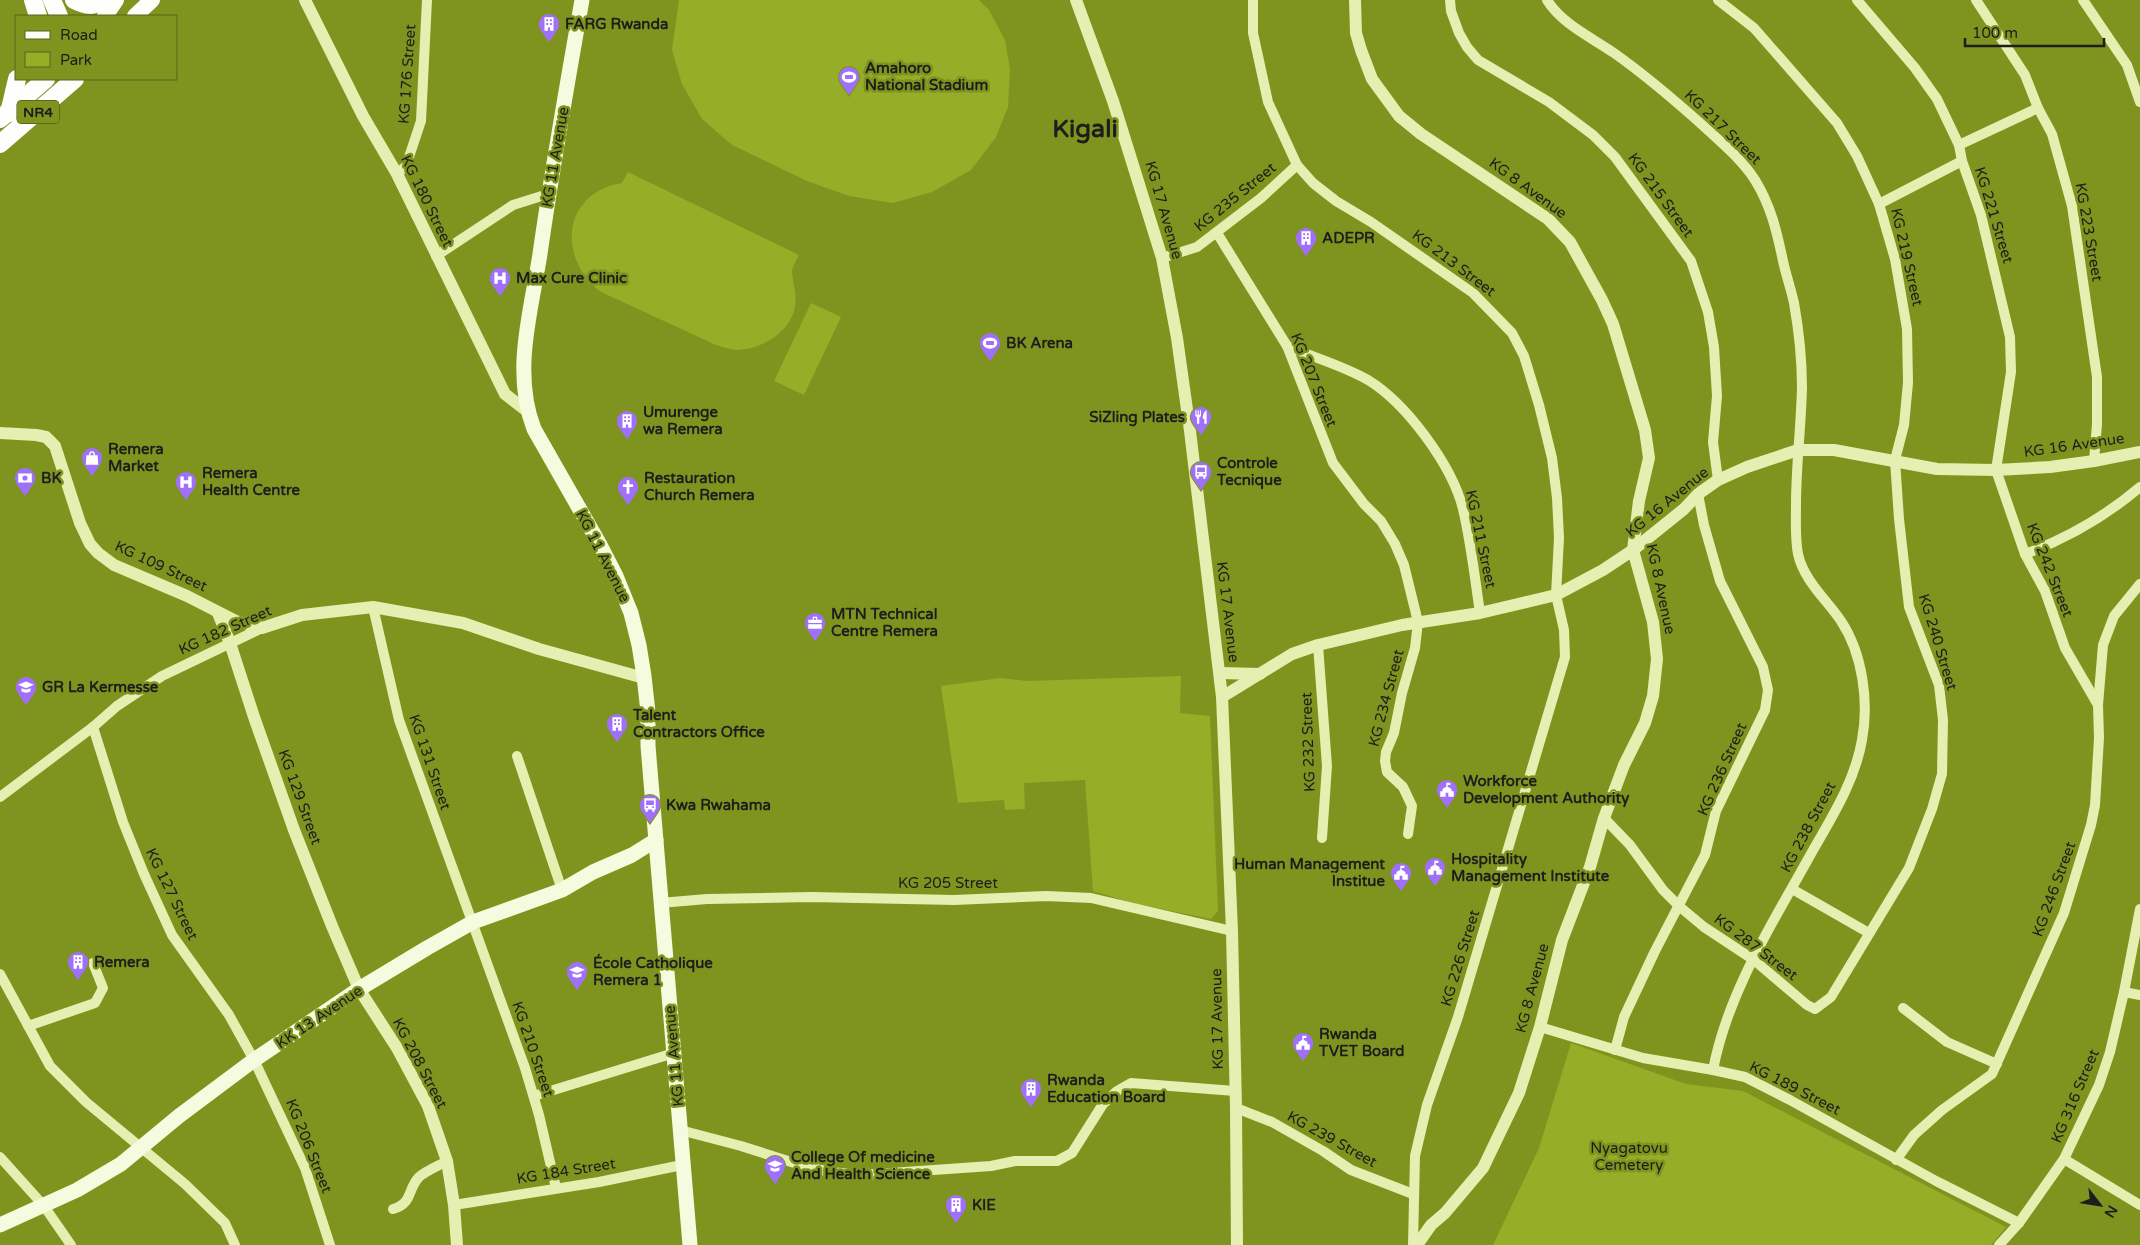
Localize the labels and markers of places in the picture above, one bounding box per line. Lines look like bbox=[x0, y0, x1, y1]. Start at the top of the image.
building icon: FARG Rwanda bbox=[537, 12, 561, 43]
place label: FARG Rwanda bbox=[565, 15, 668, 33]
place label: Amahoro National Stadium bbox=[865, 59, 988, 94]
sports icon: Amahoro National Stadium bbox=[837, 65, 861, 96]
building icon: ADEPR bbox=[1294, 226, 1318, 257]
place label: ADEPR bbox=[1322, 229, 1375, 247]
hospital icon: Max Cure Clinic bbox=[488, 266, 512, 297]
place label: Max Cure Clinic bbox=[516, 269, 627, 287]
sports icon: BK Arena bbox=[978, 331, 1002, 362]
place label: BK Arena bbox=[1006, 334, 1073, 352]
place label: Umurenge wa Remera bbox=[643, 403, 723, 438]
restaurant icon: SiZling Plates bbox=[1189, 405, 1213, 436]
place label: SiZling Plates bbox=[1089, 408, 1185, 427]
building icon: Umurenge wa Remera bbox=[615, 409, 639, 440]
place label: Remera Market bbox=[108, 440, 164, 475]
shop icon: Remera Market bbox=[80, 446, 104, 477]
place label: Controle Tecnique bbox=[1216, 454, 1282, 490]
bus stop icon: Controle Tecnique bbox=[1189, 460, 1213, 491]
place label: Remera Health Centre bbox=[202, 464, 300, 499]
bank icon: BK bbox=[13, 466, 37, 497]
place label: BK bbox=[41, 469, 61, 487]
place label: Restauration Church Remera bbox=[644, 469, 755, 504]
hospital icon: Remera Health Centre bbox=[174, 470, 198, 501]
church icon: Restauration Church Remera bbox=[616, 475, 640, 506]
place label: MTN Technical Centre Remera bbox=[831, 605, 938, 640]
office icon: MTN Technical Centre Remera bbox=[803, 611, 827, 642]
school or university icon: GR La Kermesse bbox=[14, 675, 38, 706]
place label: GR La Kermesse bbox=[42, 678, 159, 696]
place label: Talent Contractors Office bbox=[632, 706, 765, 741]
building icon: Talent Contractors Office bbox=[605, 712, 629, 743]
place label: Workforce Development Authority bbox=[1463, 772, 1629, 808]
public building icon: Workforce Development Authority bbox=[1435, 778, 1459, 809]
bus stop icon: Kwa Rwahama bbox=[638, 793, 662, 824]
place label: Kwa Rwahama bbox=[666, 796, 771, 814]
place label: Hospitality Management Institute bbox=[1451, 850, 1610, 886]
place label: Human Management Institue bbox=[1234, 855, 1385, 890]
public building icon: Hospitality Management Institute bbox=[1423, 856, 1447, 887]
public building icon: Human Management Institue bbox=[1389, 861, 1413, 892]
building icon: Remera bbox=[66, 950, 90, 981]
place label: Remera bbox=[94, 953, 150, 971]
place label: École Catholique Remera 1 bbox=[593, 953, 713, 989]
school or university icon: École Catholique Remera 1 bbox=[565, 960, 589, 991]
place label: Rwanda TVET Board bbox=[1318, 1025, 1405, 1060]
public building icon: Rwanda TVET Board bbox=[1291, 1031, 1315, 1062]
place label: Rwanda Education Board bbox=[1047, 1071, 1166, 1106]
building icon: Rwanda Education Board bbox=[1019, 1077, 1043, 1108]
place label: College Of medicine And Health Science bbox=[791, 1148, 935, 1183]
school or university icon: College Of medicine And Health Science bbox=[763, 1154, 787, 1185]
building icon: KIE bbox=[944, 1193, 968, 1224]
place label: KIE bbox=[972, 1196, 996, 1214]

